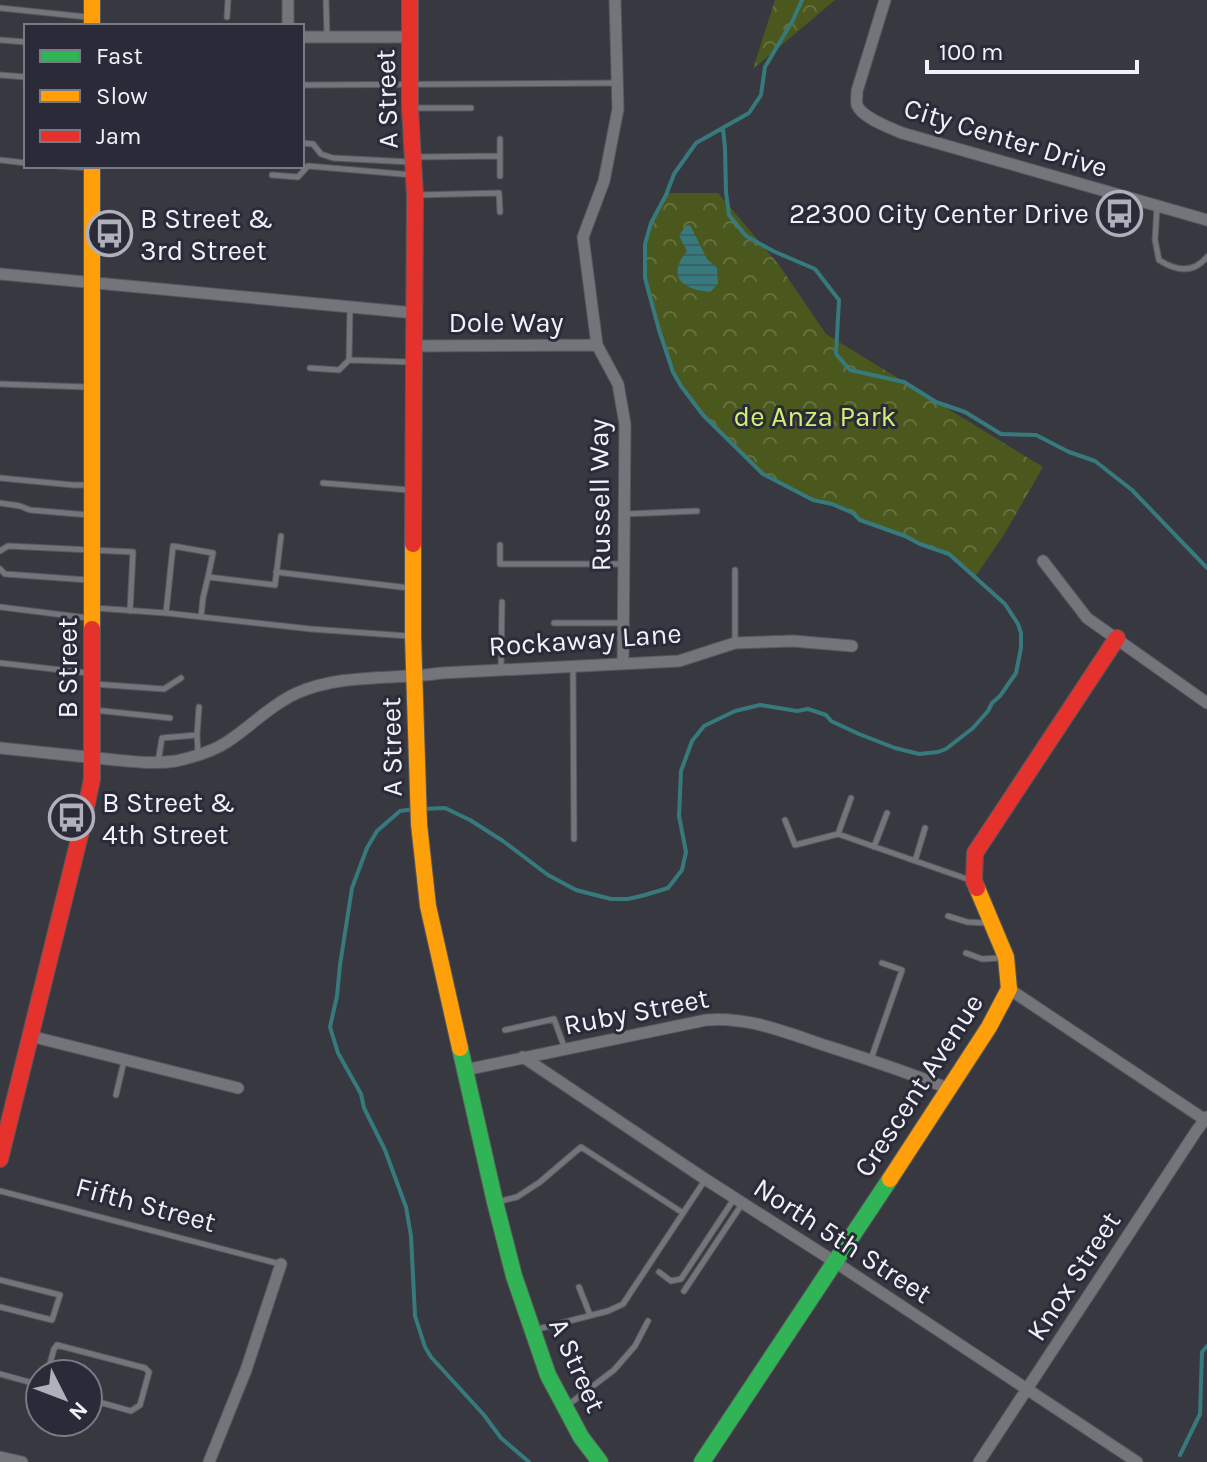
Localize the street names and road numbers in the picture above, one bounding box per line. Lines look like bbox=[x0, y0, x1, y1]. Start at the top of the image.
street label: A Street bbox=[368, 49, 405, 149]
street label: City Center Drive bbox=[900, 91, 1112, 184]
street label: Dole Way bbox=[448, 306, 564, 339]
street label: Russell Way bbox=[582, 418, 617, 572]
street label: Rockaway Lane bbox=[487, 616, 683, 663]
street label: B Street bbox=[51, 618, 84, 718]
street label: A Street bbox=[374, 697, 409, 797]
street label: Ruby Street bbox=[561, 981, 712, 1042]
street label: Crescent Avenue bbox=[847, 988, 990, 1183]
street label: Fifth Street bbox=[72, 1170, 219, 1239]
street label: North 5th Street bbox=[748, 1171, 938, 1310]
street label: Knox Street bbox=[1020, 1206, 1127, 1347]
street label: A Street bbox=[542, 1313, 613, 1417]

